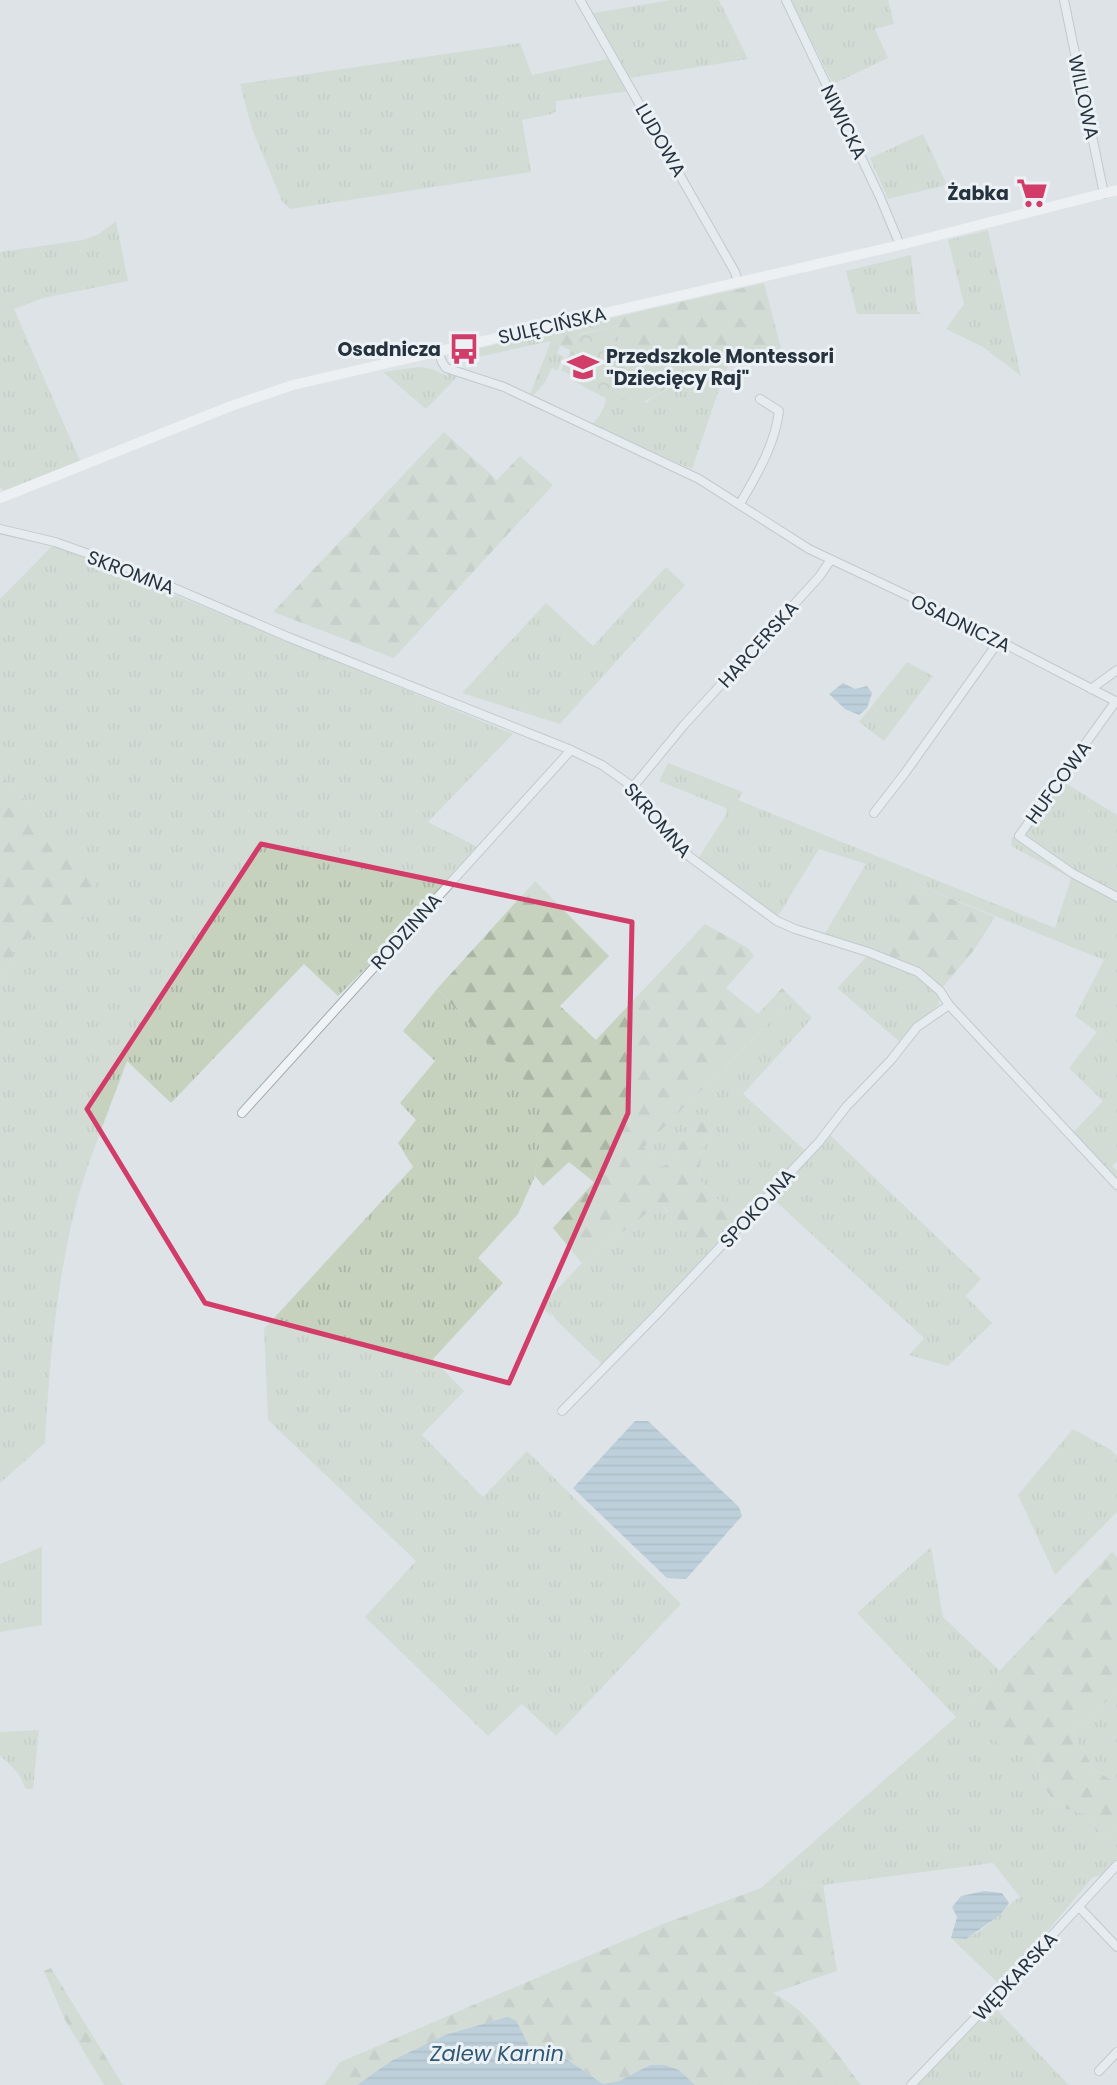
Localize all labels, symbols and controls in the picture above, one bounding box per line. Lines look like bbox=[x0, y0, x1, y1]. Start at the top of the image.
street label: WILLOWA bbox=[1061, 52, 1106, 142]
street label: NIWICKA bbox=[814, 80, 873, 164]
street label: LUDOWA bbox=[629, 99, 693, 182]
supermarket icon: Żabka bbox=[1015, 176, 1049, 210]
place label: Żabka bbox=[947, 180, 1009, 207]
street label: SULĘCIŃSKA bbox=[495, 300, 609, 351]
bus stop icon: Osadnicza bbox=[447, 332, 481, 366]
place label: Osadnicza bbox=[337, 336, 441, 363]
place label: Przedszkole Montessori "Dziecięcy Raj" bbox=[606, 343, 834, 392]
school or university icon: Przedszkole Montessori "Dziecięcy Raj" bbox=[566, 350, 600, 384]
street label: SKROMNA bbox=[83, 543, 179, 602]
street label: OSADNICZA bbox=[906, 588, 1015, 659]
street label: HARCERSKA bbox=[712, 595, 805, 694]
street label: HUFCOWA bbox=[1019, 735, 1098, 829]
street label: SKROMNA bbox=[617, 777, 698, 864]
street label: RODZINNA bbox=[365, 887, 448, 975]
street label: SPOKOJNA bbox=[714, 1163, 801, 1254]
street label: WĘDKARSKA bbox=[967, 1926, 1064, 2027]
water label: Zalew Karnin bbox=[429, 2039, 564, 2068]

